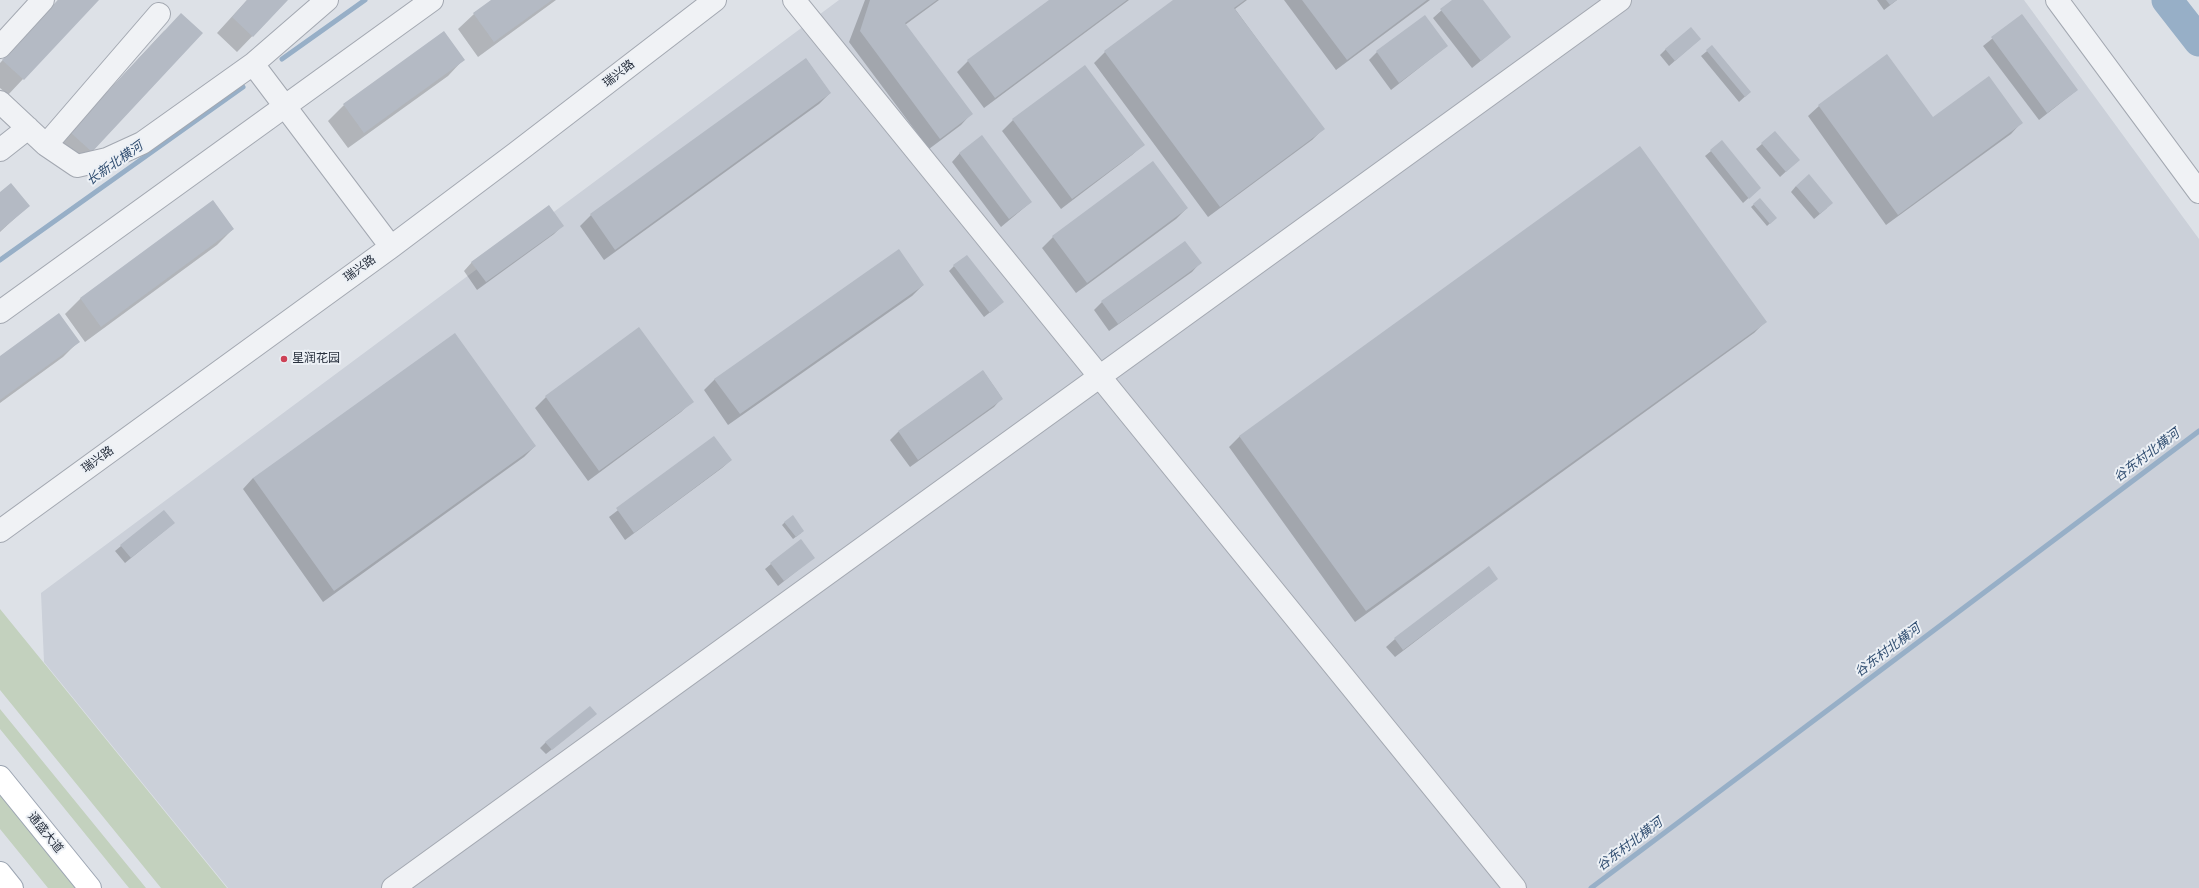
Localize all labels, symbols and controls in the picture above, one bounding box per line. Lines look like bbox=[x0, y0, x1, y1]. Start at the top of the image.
street label: 瑞兴路 bbox=[600, 57, 638, 91]
water label: 长新北横河 bbox=[84, 139, 146, 189]
street label: 瑞兴路 bbox=[341, 253, 379, 285]
place label: 星润花园 bbox=[292, 352, 340, 366]
marker: 星润花园 bbox=[279, 354, 289, 364]
water label: 谷东村北横河 bbox=[2111, 426, 2183, 486]
street label: 瑞兴路 bbox=[79, 444, 117, 476]
water label: 谷东村北横河 bbox=[1852, 621, 1924, 681]
street label: 通盛大道 bbox=[24, 810, 66, 856]
water label: 谷东村北横河 bbox=[1594, 815, 1666, 875]

